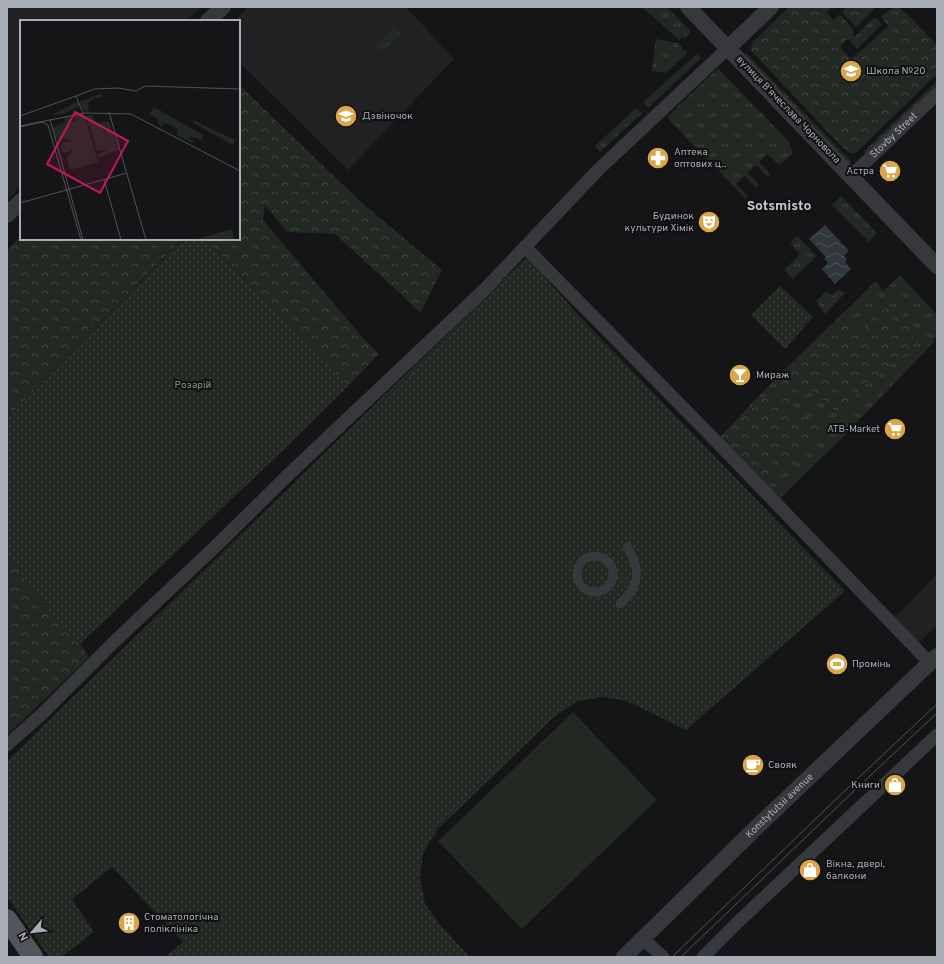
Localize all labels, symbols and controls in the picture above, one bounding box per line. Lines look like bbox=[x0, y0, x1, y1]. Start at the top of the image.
inset map bbox=[20, 20, 240, 240]
street label: вулиця Вʼячеслава Чорновола bbox=[733, 53, 843, 167]
school or university icon: Школа №20 bbox=[838, 58, 864, 84]
place label: Школа №20 bbox=[866, 65, 926, 78]
school or university icon: Дзвіночок bbox=[333, 103, 359, 129]
street label: Stovby Street bbox=[867, 109, 920, 161]
place label: Дзвіночок bbox=[362, 110, 413, 123]
pharmacy icon: Аптека оптових ц‥ bbox=[645, 145, 671, 171]
place label: Аптека оптових ц‥ bbox=[674, 146, 726, 171]
supermarket icon: Астра bbox=[877, 158, 903, 184]
place label: Астра bbox=[847, 165, 874, 178]
district label: Sotsmisto bbox=[747, 198, 811, 215]
theatre icon: Будинок культури Хімік bbox=[696, 209, 722, 235]
place label: Будинок культури Хімік bbox=[625, 210, 694, 235]
bar icon: Мираж bbox=[727, 362, 753, 388]
place label: Мираж bbox=[756, 369, 790, 382]
park label: Розарій bbox=[175, 379, 212, 392]
supermarket icon: ATB-Market bbox=[882, 416, 908, 442]
place label: ATB-Market bbox=[827, 423, 880, 436]
sports icon: Промінь bbox=[824, 651, 850, 677]
place label: Промінь bbox=[852, 658, 891, 671]
cafe icon: Свояк bbox=[740, 752, 766, 778]
place label: Свояк bbox=[768, 759, 797, 772]
street label: Konstytutsii avenue bbox=[743, 770, 816, 841]
shop icon: Книги bbox=[882, 772, 908, 798]
place label: Книги bbox=[851, 779, 880, 792]
shop icon: Вікна, двері, балкони bbox=[797, 857, 823, 883]
place label: Вікна, двері, балкони bbox=[826, 858, 885, 883]
building icon: Стоматологічна поліклініка bbox=[116, 910, 142, 936]
place label: Стоматологічна поліклініка bbox=[144, 911, 219, 936]
north arrow bbox=[12, 912, 52, 952]
text: N bbox=[16, 929, 32, 943]

